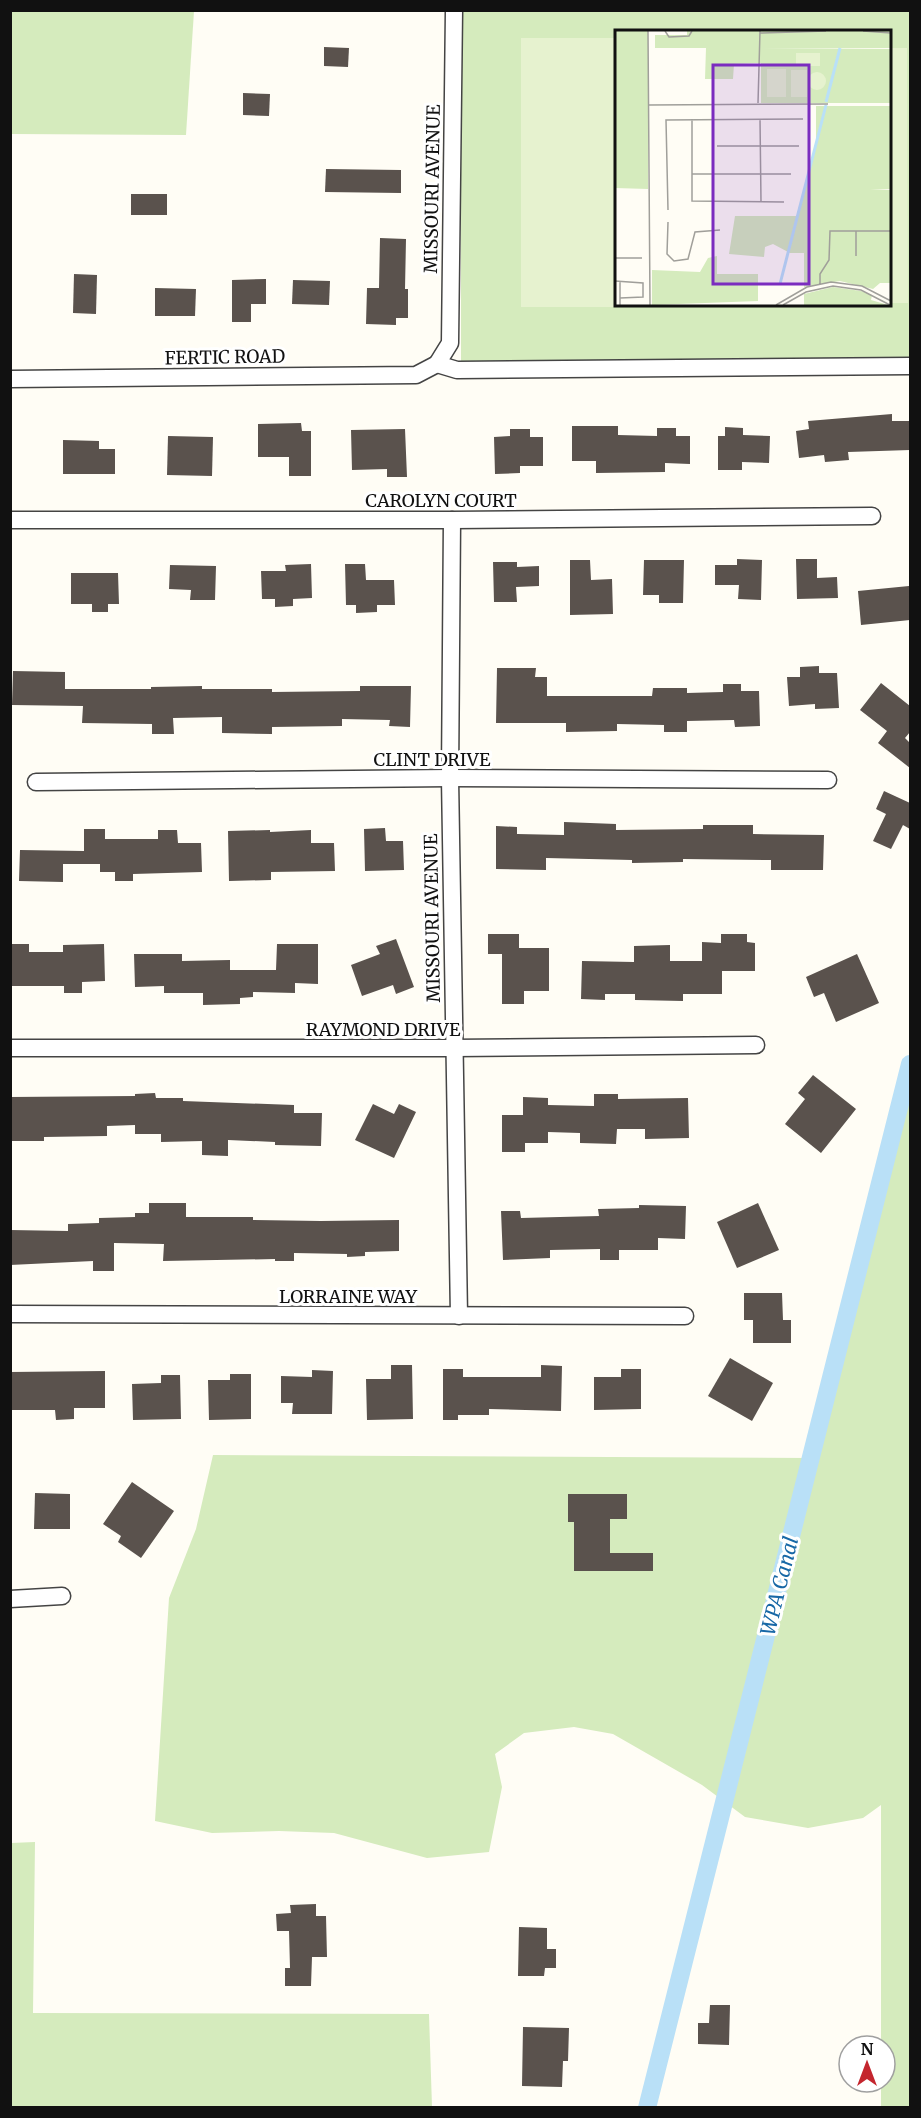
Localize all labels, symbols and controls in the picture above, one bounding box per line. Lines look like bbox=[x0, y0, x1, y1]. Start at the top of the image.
inset map bbox=[615, 30, 891, 306]
street label: MISSOURI AVENUE bbox=[419, 104, 445, 274]
street label: FERTIC ROAD bbox=[165, 344, 285, 370]
street label: CAROLYN COURT bbox=[365, 489, 517, 512]
street label: CLINT DRIVE bbox=[374, 748, 491, 771]
street label: MISSOURI AVENUE bbox=[419, 833, 445, 1003]
street label: RAYMOND DRIVE bbox=[306, 1018, 461, 1041]
street label: LORRAINE WAY bbox=[279, 1285, 417, 1308]
water label: WPA Canal bbox=[755, 1534, 803, 1638]
north arrow bbox=[837, 2034, 897, 2094]
text: N bbox=[861, 2039, 874, 2059]

